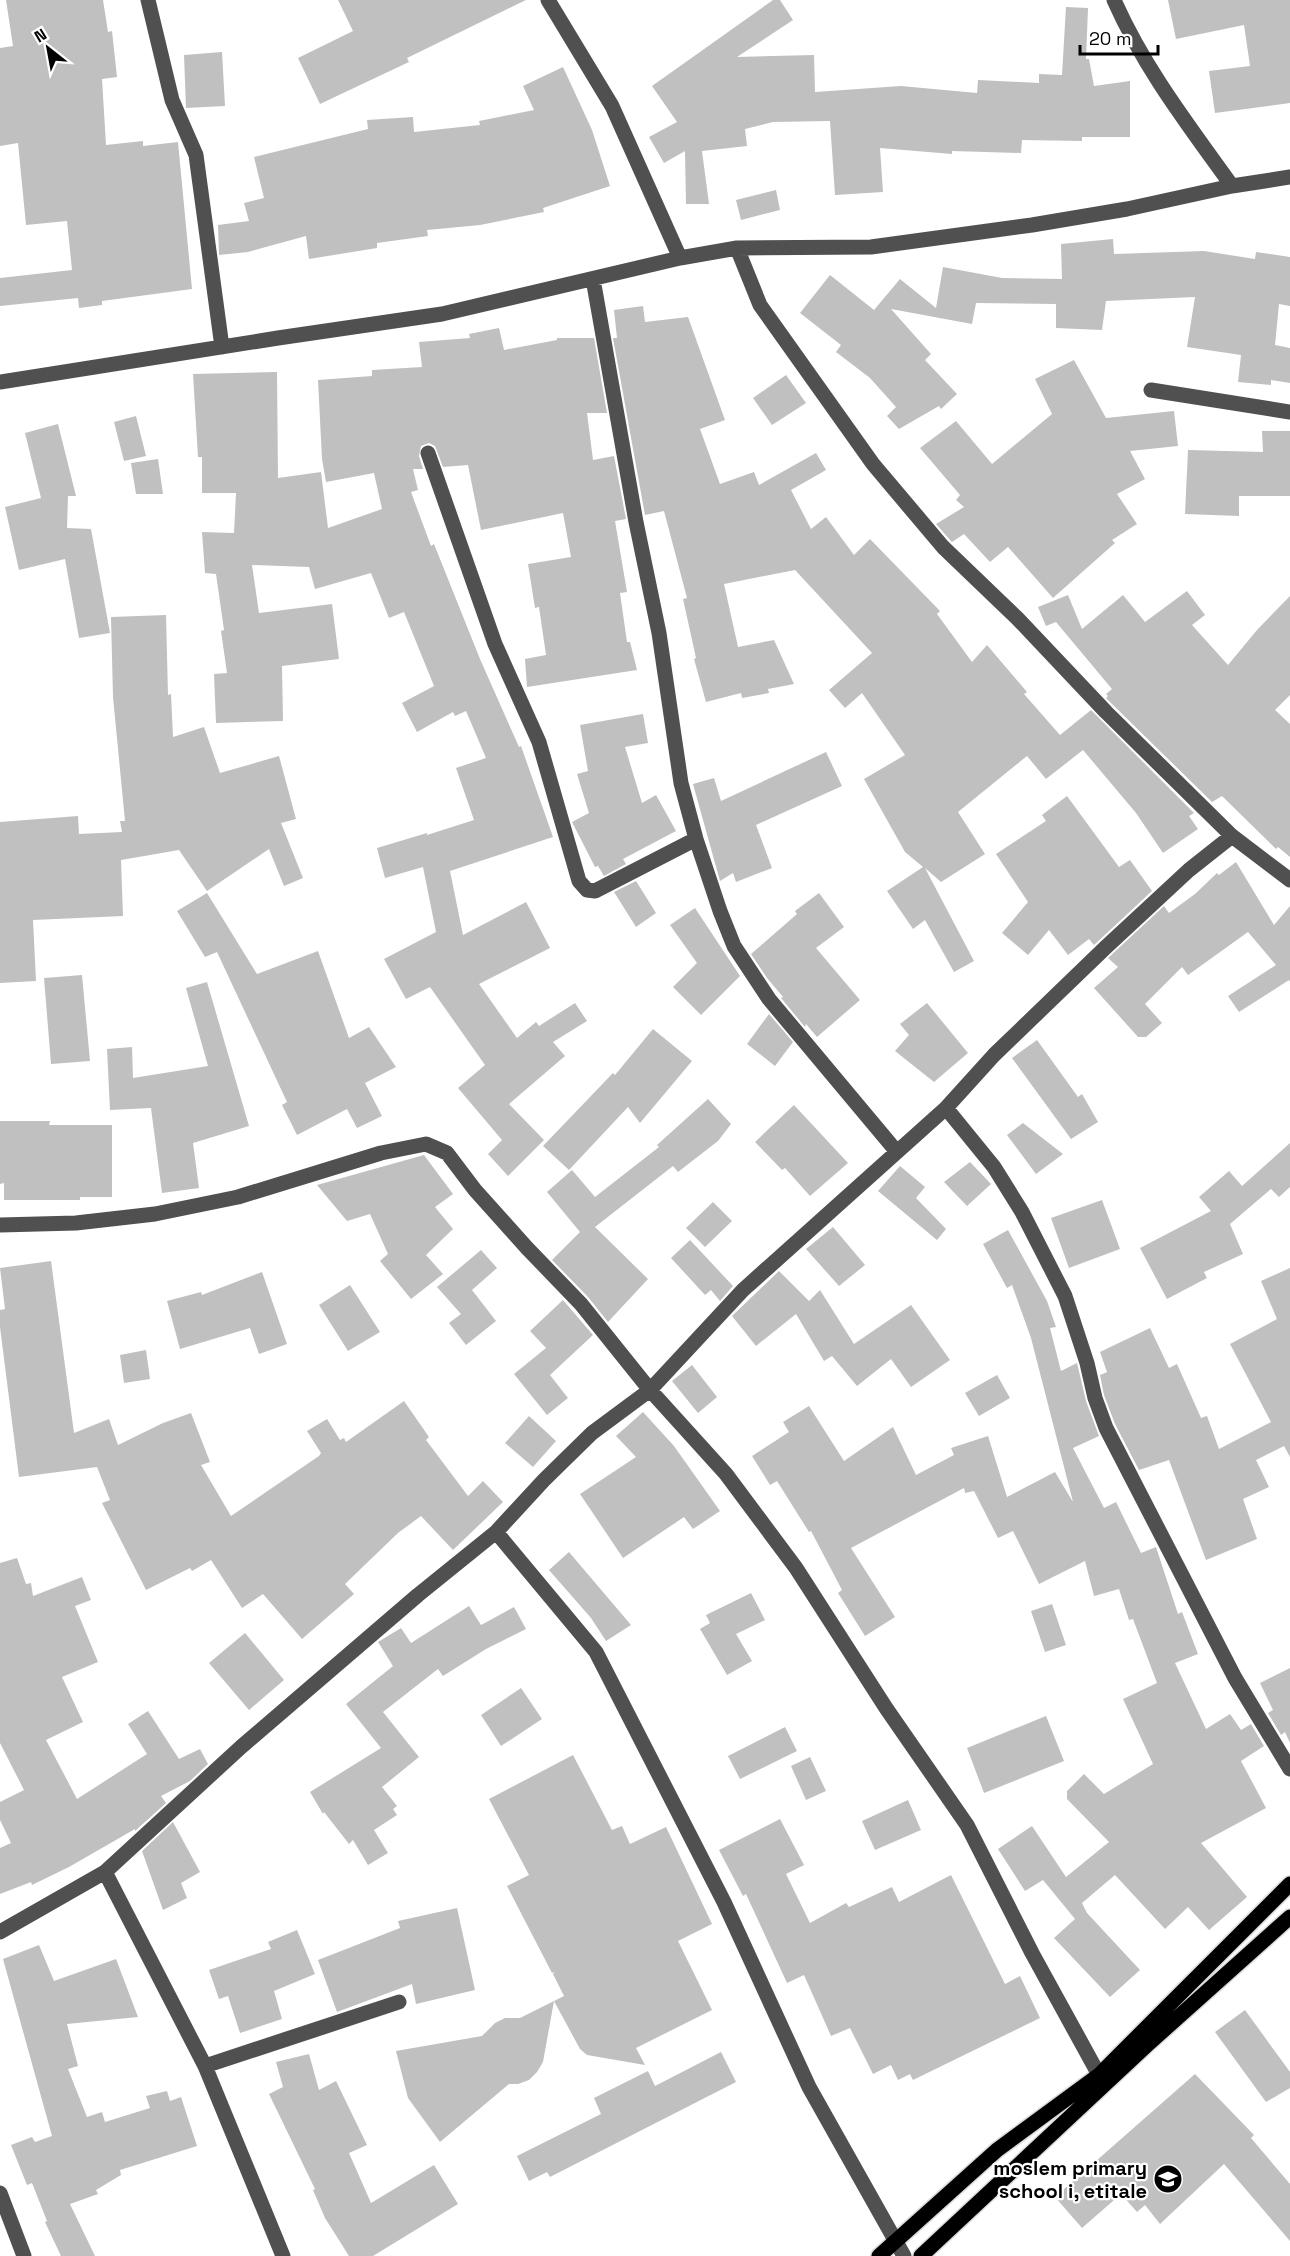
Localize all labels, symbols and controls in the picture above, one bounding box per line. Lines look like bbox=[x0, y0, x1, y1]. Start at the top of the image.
north arrow bbox=[18, 18, 78, 78]
scale bar bbox=[1080, 18, 1158, 56]
text: N bbox=[31, 24, 51, 47]
text: 20 m bbox=[1089, 27, 1132, 50]
place label: moslem primary school i, etitale bbox=[993, 2155, 1147, 2204]
school or university icon: moslem primary school i, etitale bbox=[1152, 2163, 1184, 2195]

